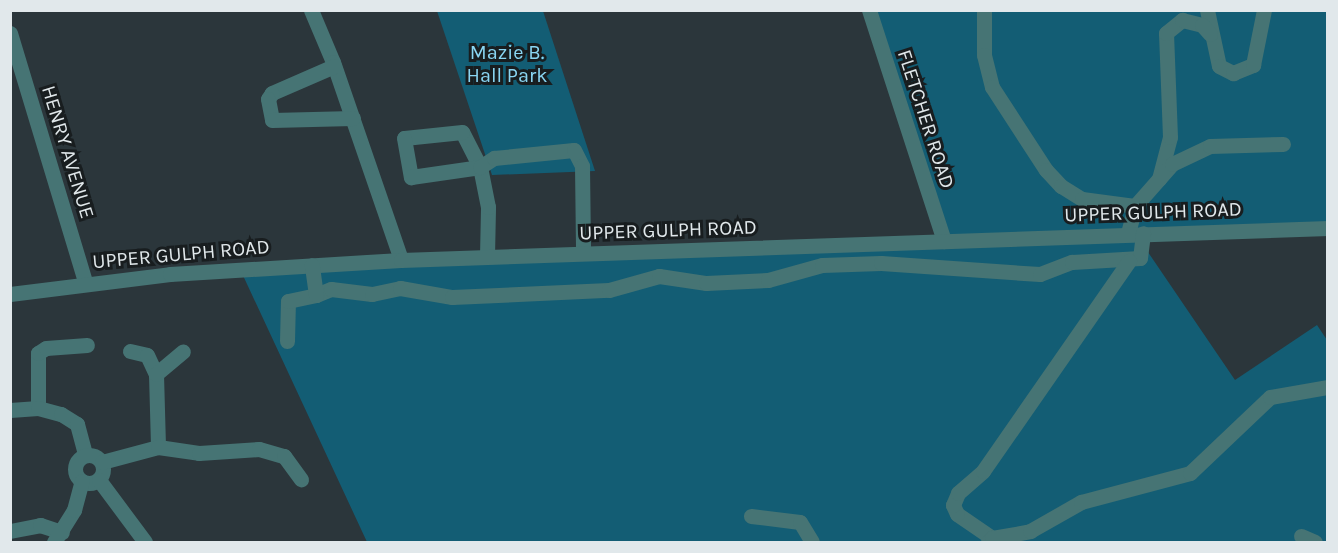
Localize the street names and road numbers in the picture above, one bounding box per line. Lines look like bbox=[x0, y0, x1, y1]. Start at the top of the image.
street label: FLETCHER ROAD bbox=[892, 46, 960, 192]
street label: HENRY AVENUE bbox=[36, 83, 100, 221]
street label: UPPER GULPH ROAD bbox=[1064, 197, 1242, 227]
street label: UPPER GULPH ROAD bbox=[579, 215, 757, 245]
street label: UPPER GULPH ROAD bbox=[91, 234, 271, 274]

